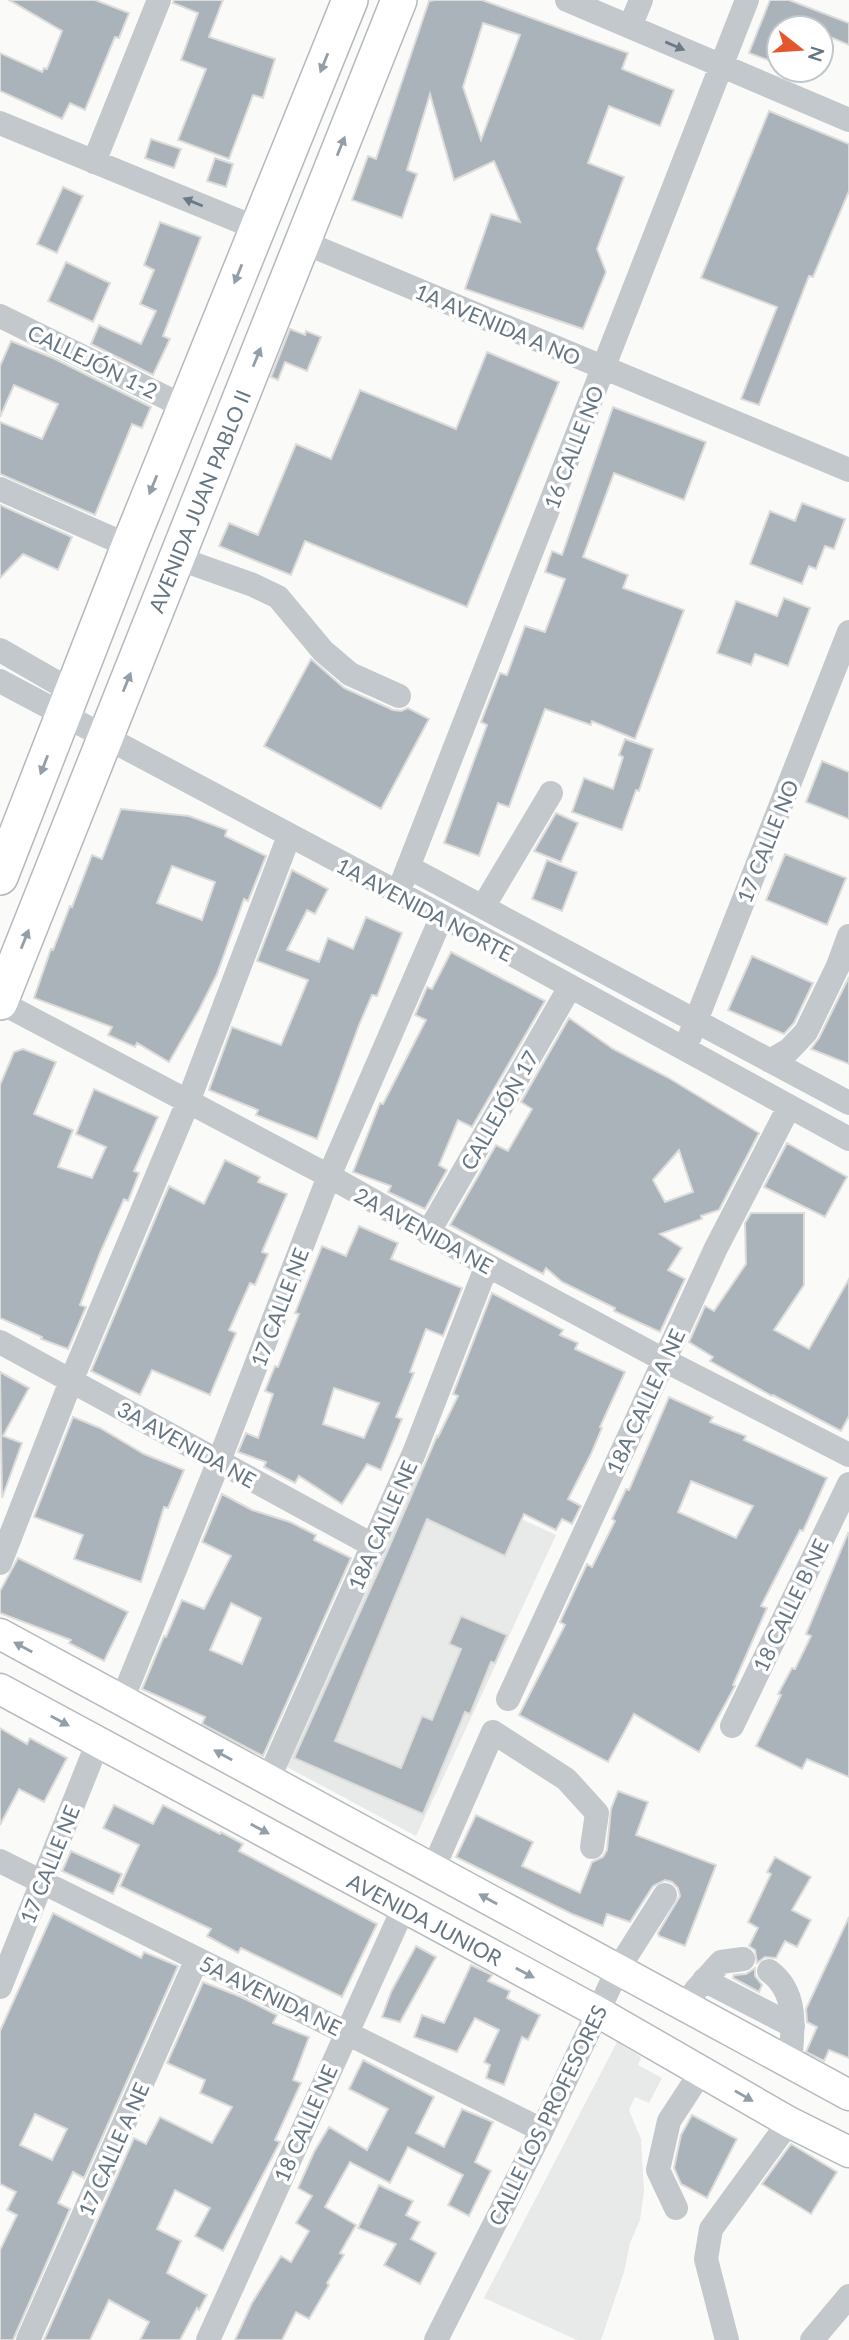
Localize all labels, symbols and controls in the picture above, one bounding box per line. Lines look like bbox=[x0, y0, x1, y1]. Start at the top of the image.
north arrow bbox=[765, 14, 835, 84]
one-way arrow bbox=[664, 41, 685, 52]
text: N bbox=[804, 44, 830, 64]
one-way arrow bbox=[318, 53, 330, 73]
one-way arrow bbox=[336, 135, 347, 156]
one-way arrow bbox=[183, 197, 204, 208]
one-way arrow bbox=[233, 263, 244, 284]
street label: 1A AVENIDA A NO bbox=[412, 278, 584, 370]
street label: CALLEJÓN 1-2 bbox=[24, 319, 162, 403]
one-way arrow bbox=[251, 346, 262, 367]
street label: 16 CALLE NO bbox=[538, 382, 608, 512]
street label: AVENIDA JUAN PABLO II bbox=[143, 386, 255, 616]
one-way arrow bbox=[148, 475, 159, 496]
one-way arrow bbox=[122, 671, 133, 692]
one-way arrow bbox=[39, 755, 50, 776]
street label: 17 CALLE NO bbox=[731, 776, 803, 906]
street label: 1A AVENIDA NORTE bbox=[333, 852, 517, 966]
one-way arrow bbox=[20, 928, 31, 949]
street label: CALLEJÓN 17 bbox=[455, 1046, 543, 1174]
street label: 2A AVENIDA NE bbox=[350, 1182, 498, 1278]
street label: 17 CALLE NE bbox=[245, 1244, 313, 1370]
street label: 18A CALLE A NE bbox=[601, 1325, 689, 1477]
street label: 3A AVENIDA NE bbox=[113, 1396, 261, 1492]
street label: 18A CALLE NE bbox=[342, 1457, 422, 1593]
street label: 18 CALLE B NE bbox=[747, 1535, 833, 1675]
one-way arrow bbox=[13, 1641, 33, 1653]
one-way arrow bbox=[50, 1716, 70, 1727]
one-way arrow bbox=[213, 1749, 233, 1761]
street label: 17 CALLE NE bbox=[14, 1801, 84, 1927]
one-way arrow bbox=[250, 1824, 270, 1835]
street label: AVENIDA JUNIOR bbox=[343, 1868, 507, 1971]
one-way arrow bbox=[478, 1893, 497, 1905]
street label: 5A AVENIDA NE bbox=[196, 1950, 346, 2040]
one-way arrow bbox=[515, 1967, 535, 1978]
street label: CALLE LOS PROFESORES bbox=[483, 2001, 611, 2229]
street label: 18 CALLE NE bbox=[268, 2061, 342, 2185]
street label: 17 CALLE A NE bbox=[72, 2078, 154, 2220]
one-way arrow bbox=[735, 2090, 754, 2103]

